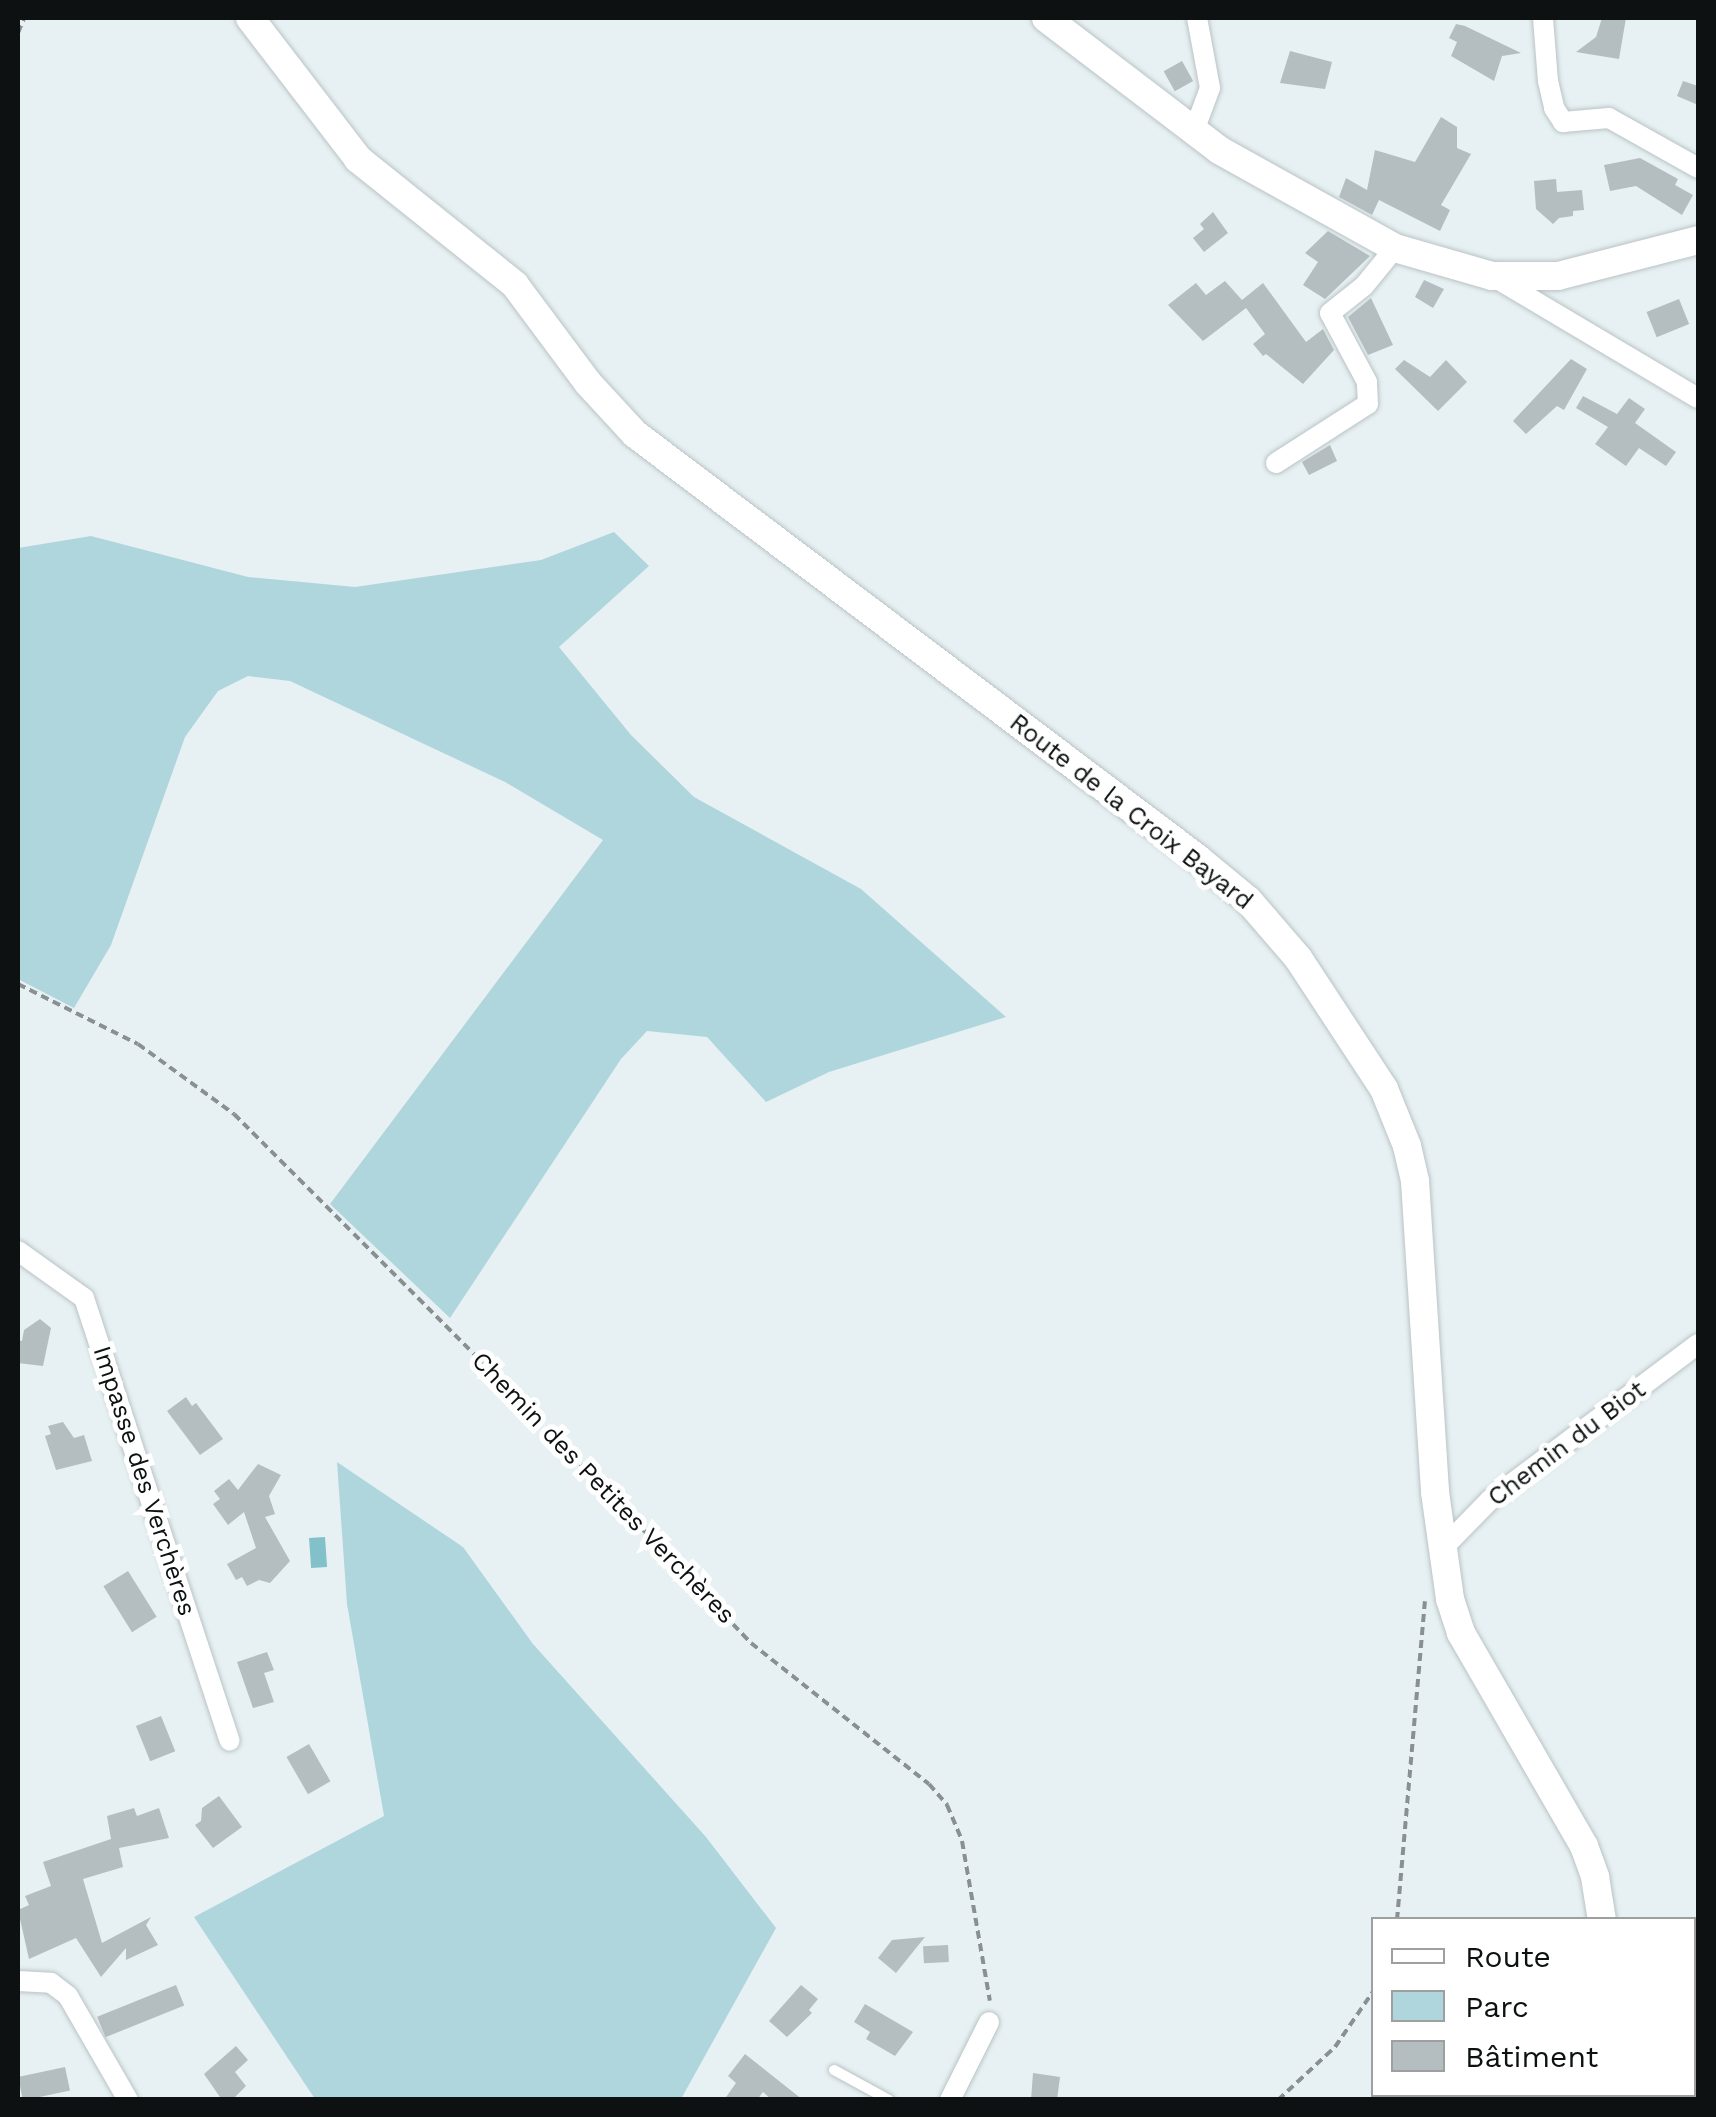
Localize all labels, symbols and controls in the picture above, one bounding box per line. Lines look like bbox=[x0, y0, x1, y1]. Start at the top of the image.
street label: Route de la Croix Bayard bbox=[1003, 707, 1259, 917]
street label: Impasse des Verchères bbox=[86, 1342, 202, 1620]
street label: Chemin des Petites Verchères bbox=[465, 1346, 741, 1630]
street label: Chemin du Biot bbox=[1482, 1375, 1652, 1513]
legend bbox=[1371, 1917, 1696, 2097]
text: Route bbox=[1465, 1939, 1551, 1974]
text: Parc bbox=[1465, 1989, 1529, 2024]
text: Bâtiment bbox=[1465, 2039, 1598, 2074]

